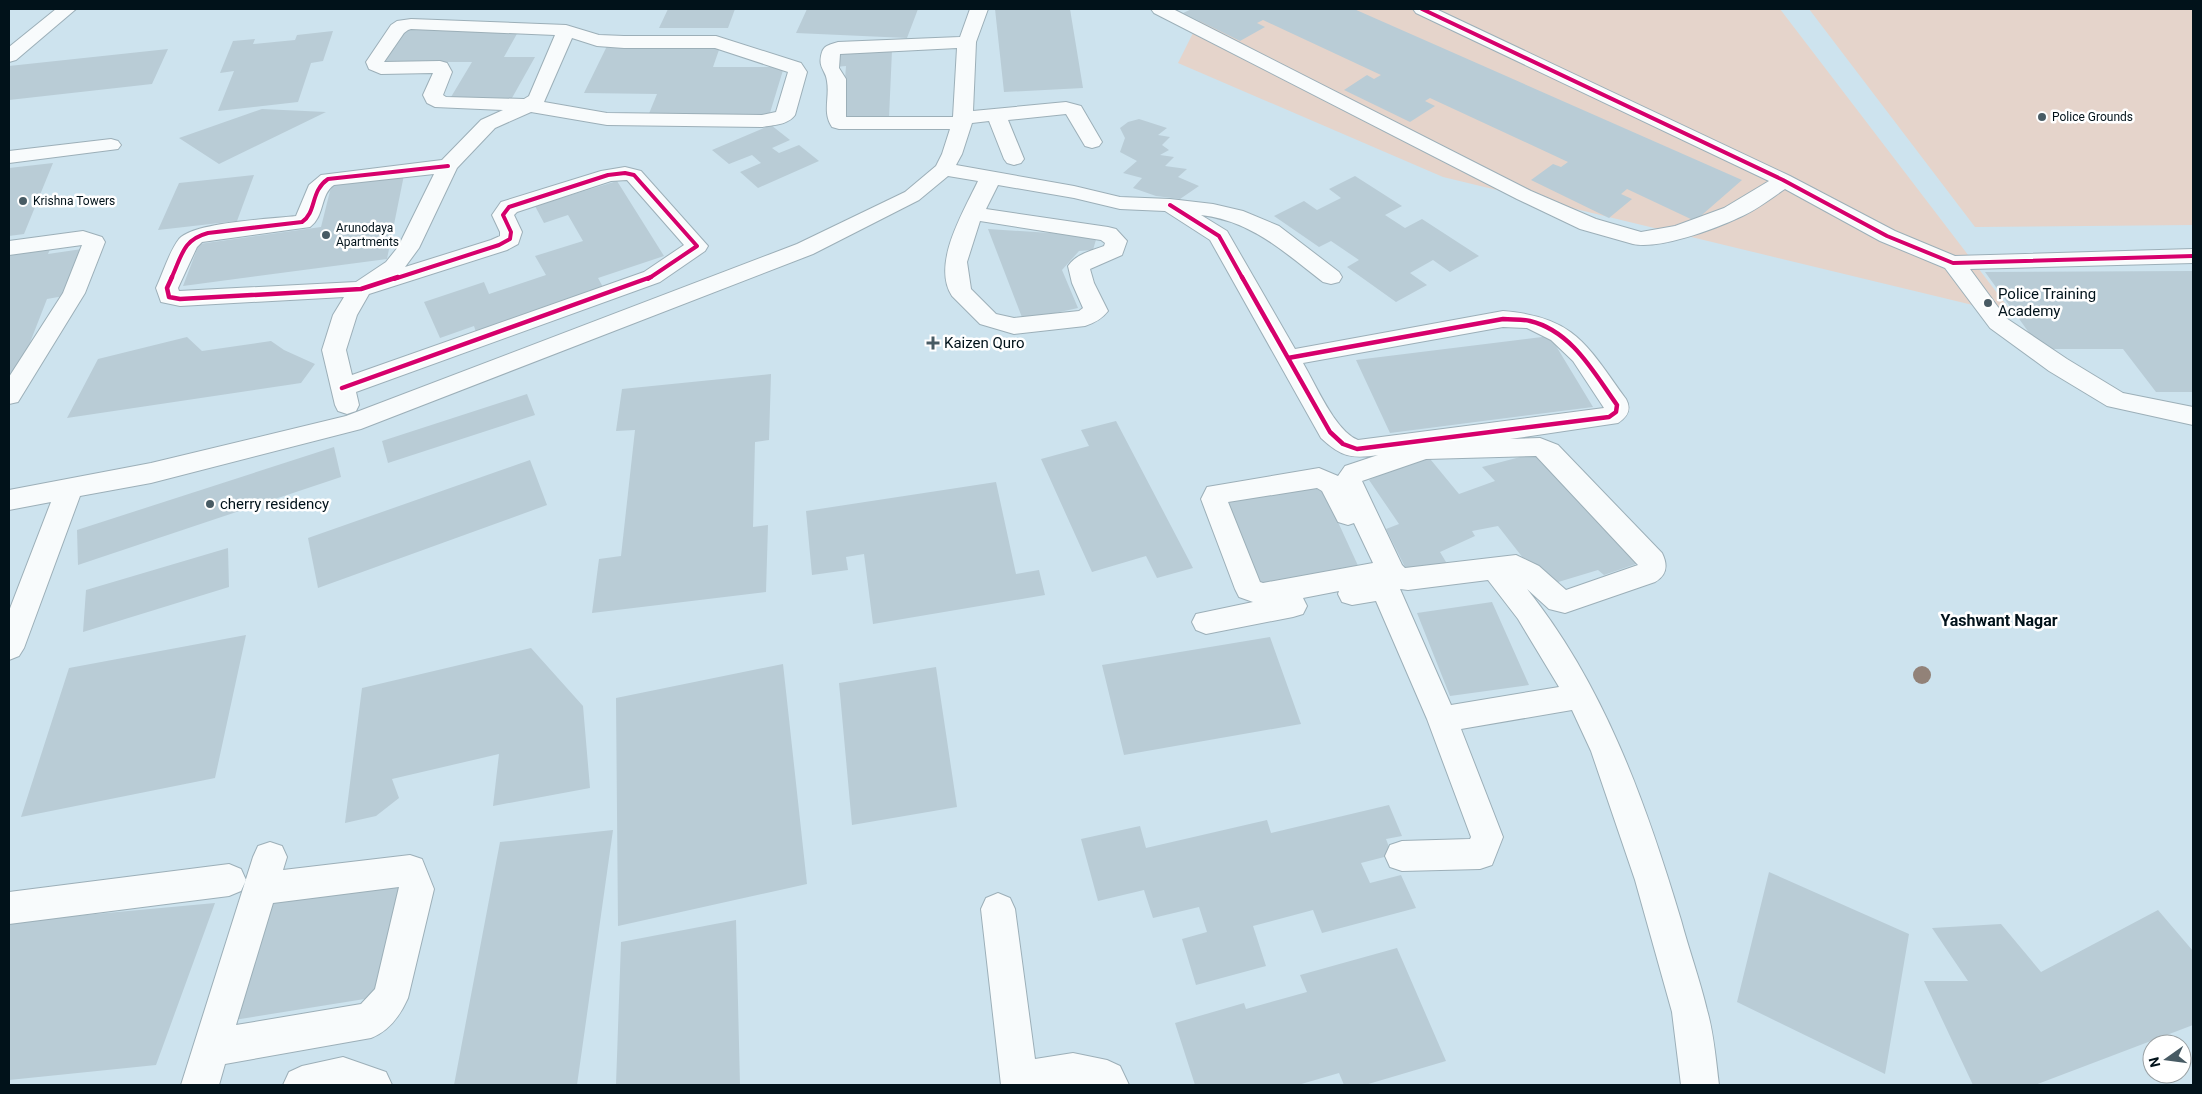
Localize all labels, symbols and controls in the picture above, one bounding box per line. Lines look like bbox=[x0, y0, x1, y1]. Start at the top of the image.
place label: Police Grounds bbox=[2052, 110, 2133, 124]
marker: Police Grounds bbox=[2036, 111, 2048, 123]
place label: Krishna Towers bbox=[33, 194, 115, 208]
marker: Krishna Towers bbox=[17, 195, 29, 207]
place label: Arunodaya Apartments bbox=[336, 221, 399, 249]
marker: Arunodaya Apartments bbox=[320, 229, 332, 241]
place label: Police Training Academy bbox=[1998, 285, 2096, 320]
marker: Police Training Academy bbox=[1982, 297, 1994, 309]
place label: Kaizen Quro bbox=[944, 334, 1025, 352]
marker: Kaizen Quro bbox=[926, 336, 940, 350]
place label: cherry residency bbox=[220, 495, 329, 513]
marker: cherry residency bbox=[204, 498, 216, 510]
district label: Yashwant Nagar bbox=[1940, 611, 2058, 630]
north arrow bbox=[2142, 1034, 2192, 1084]
text: N bbox=[2145, 1055, 2163, 1069]

